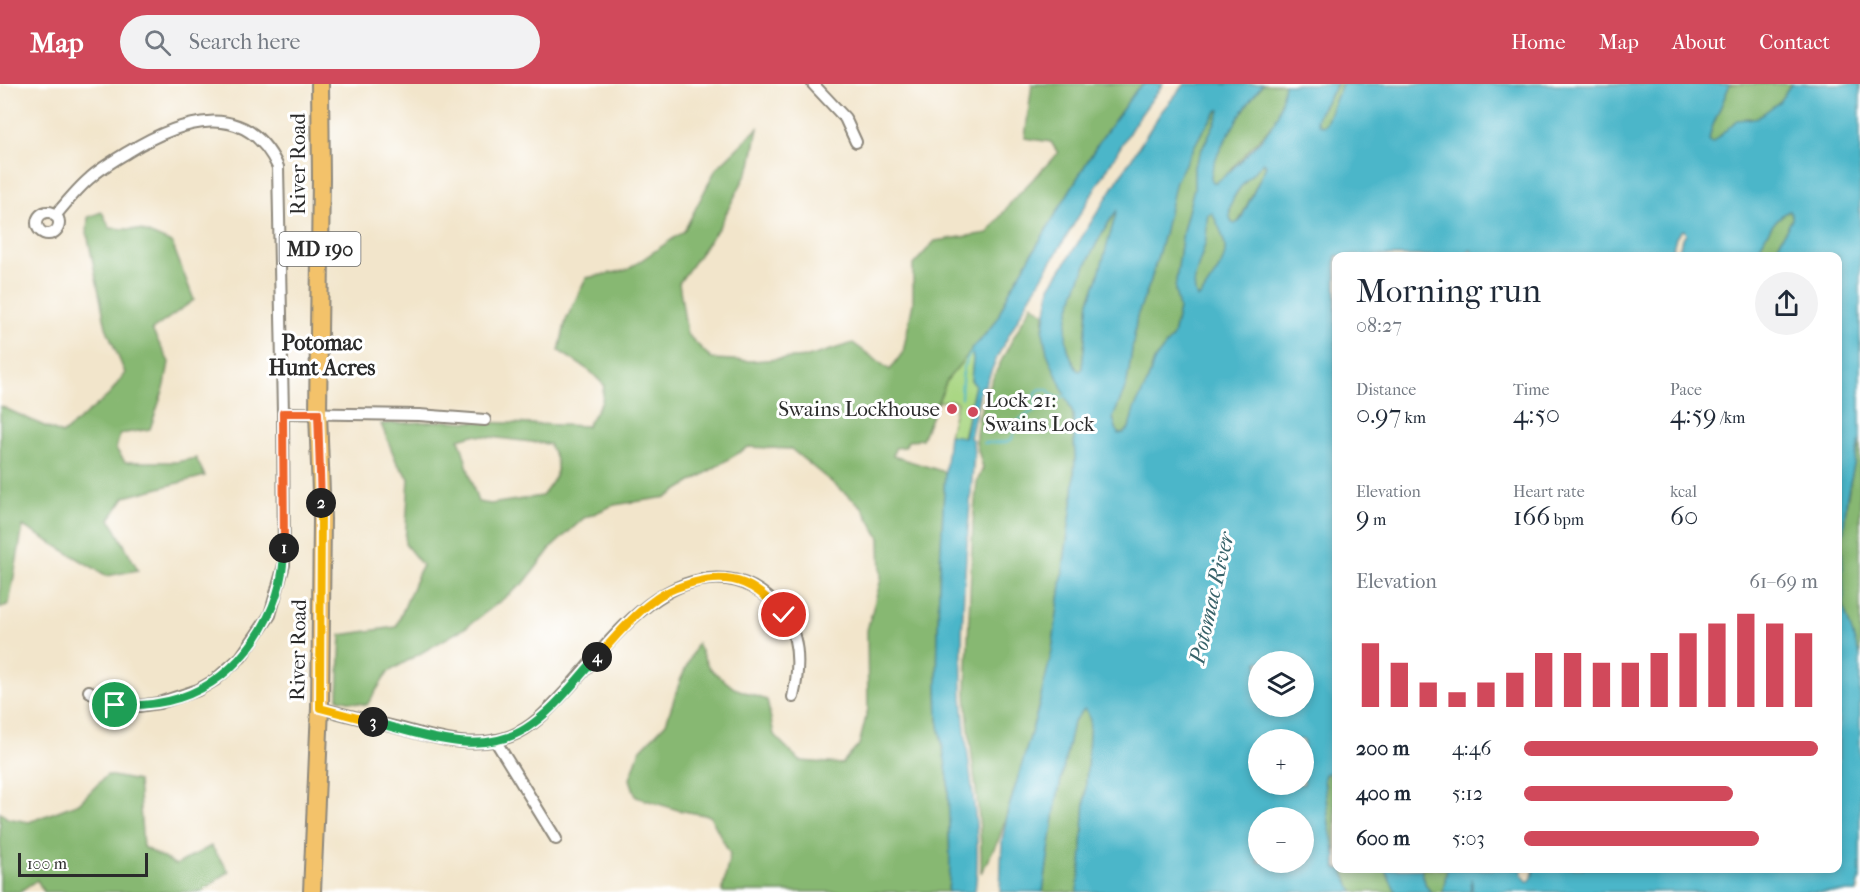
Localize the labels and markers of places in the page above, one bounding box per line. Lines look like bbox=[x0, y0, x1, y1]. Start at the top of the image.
place label: Lock 21: Swains Lock bbox=[985, 388, 1095, 436]
place label: Swains Lockhouse bbox=[778, 397, 940, 421]
marker: Swains Lockhouse bbox=[945, 402, 959, 416]
marker: Lock 21: Swains Lock bbox=[966, 405, 980, 419]
pin: 2 bbox=[306, 488, 336, 518]
pin: 1 bbox=[269, 533, 299, 563]
pin bbox=[758, 589, 809, 640]
pin: 4 bbox=[582, 642, 612, 672]
pin bbox=[89, 679, 140, 730]
pin: 3 bbox=[358, 707, 388, 737]

